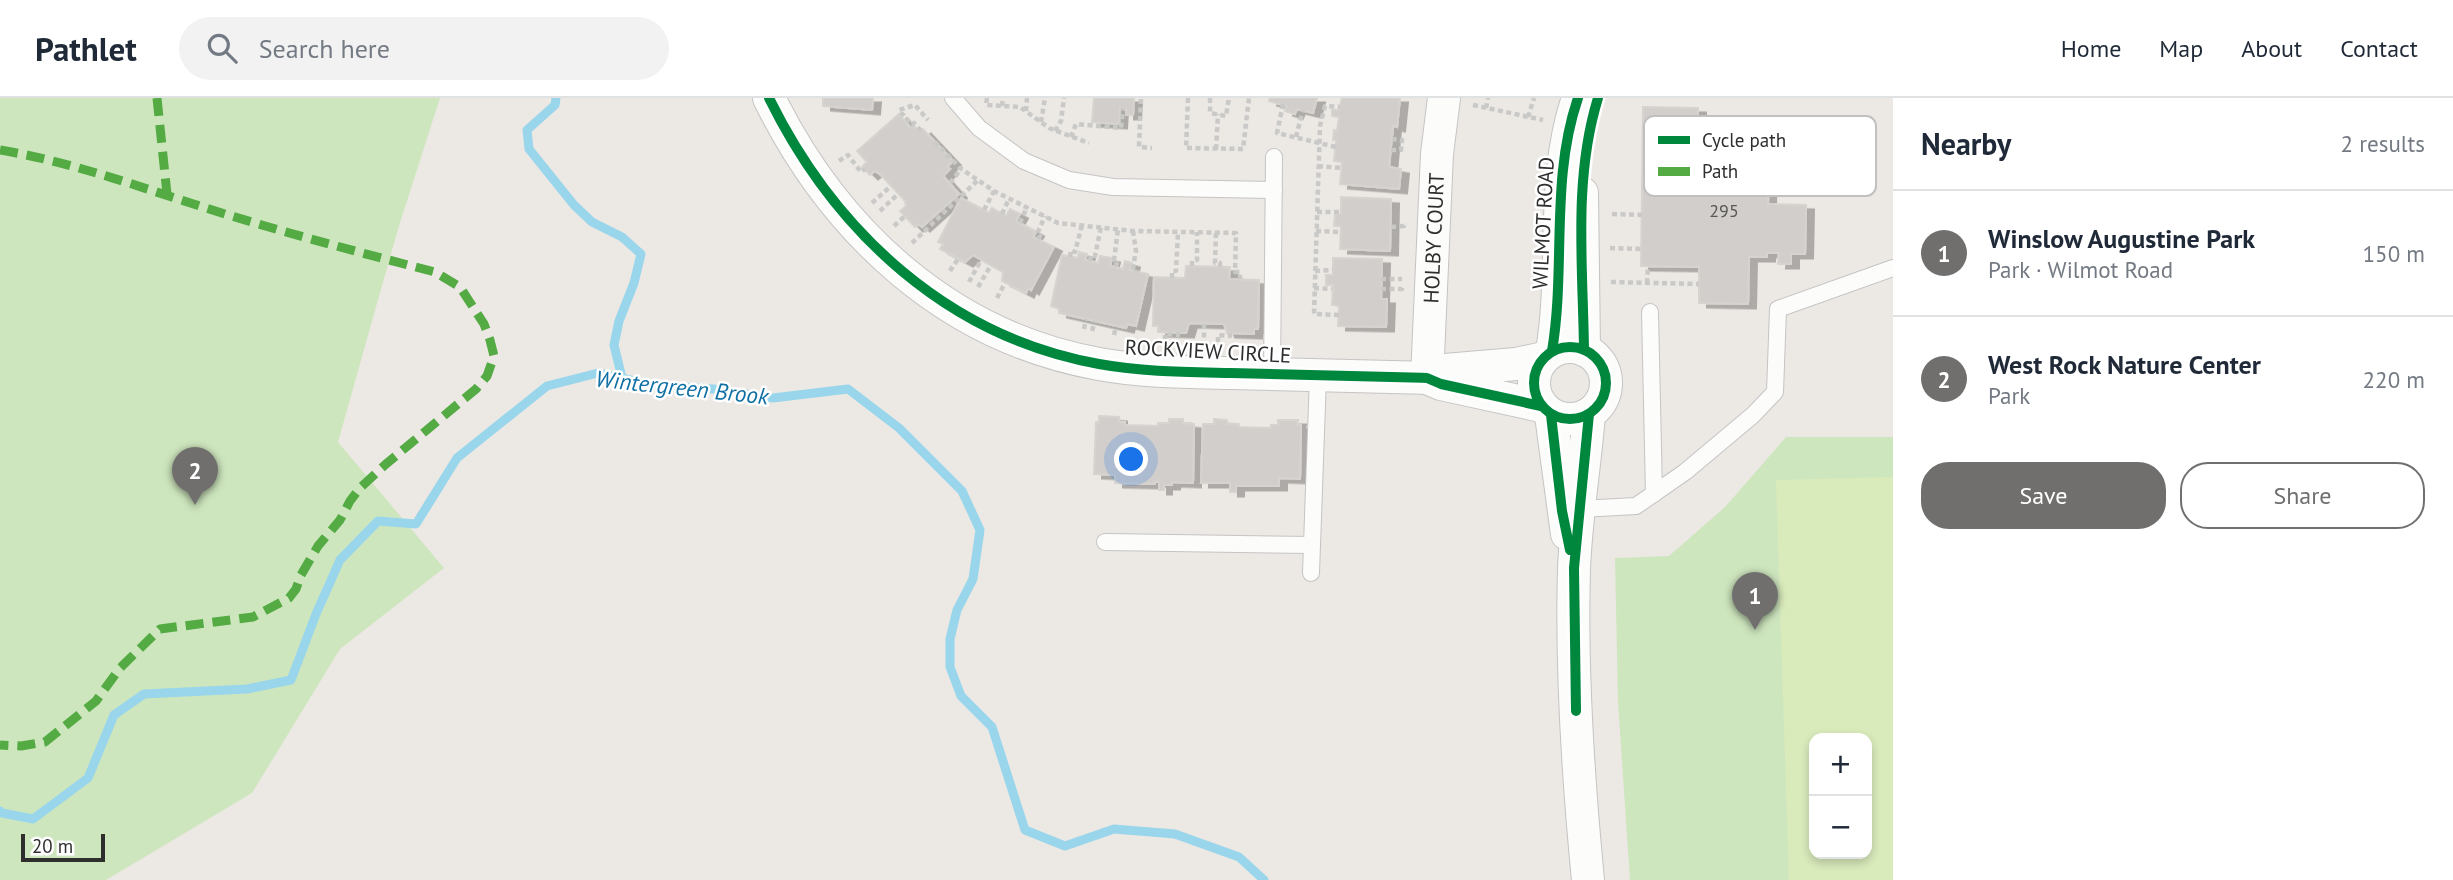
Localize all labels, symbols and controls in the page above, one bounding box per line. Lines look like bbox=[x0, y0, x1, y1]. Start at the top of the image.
search box bbox=[179, 17, 669, 80]
text: Pathlet bbox=[35, 27, 137, 70]
icon: search bbox=[203, 29, 241, 67]
text: Search here bbox=[259, 32, 390, 65]
text: Home bbox=[2061, 33, 2121, 64]
text: Map bbox=[2159, 33, 2203, 64]
text: About bbox=[2241, 33, 2302, 64]
text: Contact bbox=[2340, 33, 2418, 64]
legend bbox=[1644, 116, 1876, 196]
text: Nearby bbox=[1921, 124, 2011, 163]
text: Cycle path bbox=[1702, 128, 1786, 152]
text: 2 results bbox=[2341, 129, 2425, 158]
street label: WILMOT ROAD bbox=[1526, 156, 1560, 290]
text: Path bbox=[1702, 159, 1738, 183]
street label: HOLBY COURT bbox=[1417, 172, 1450, 304]
house number: 295 bbox=[1709, 199, 1739, 222]
text: Winslow Augustine Park bbox=[1988, 222, 2255, 255]
text: 1 bbox=[1937, 239, 1951, 268]
text: 150 m bbox=[2363, 239, 2425, 268]
text: Park · Wilmot Road bbox=[1988, 255, 2173, 284]
street label: ROCKVIEW CIRCLE bbox=[1124, 333, 1292, 369]
text: West Rock Nature Center bbox=[1988, 348, 2261, 381]
water label: Wintergreen Brook bbox=[594, 364, 771, 411]
text: 2 bbox=[1937, 365, 1951, 394]
text: 220 m bbox=[2363, 365, 2425, 394]
text: Park bbox=[1988, 381, 2030, 410]
your location bbox=[1114, 442, 1148, 476]
pin: 2 bbox=[172, 447, 218, 505]
button: Save bbox=[1921, 462, 2166, 529]
button: Share bbox=[2180, 462, 2425, 529]
pin: 1 bbox=[1732, 572, 1778, 630]
map controls bbox=[1809, 733, 1872, 859]
button: + bbox=[1809, 733, 1872, 796]
button: − bbox=[1809, 796, 1872, 859]
scale bar bbox=[21, 831, 105, 863]
text: 20 m bbox=[32, 834, 73, 858]

